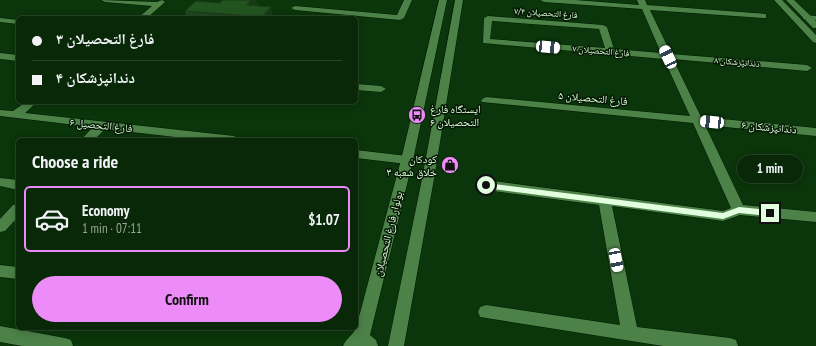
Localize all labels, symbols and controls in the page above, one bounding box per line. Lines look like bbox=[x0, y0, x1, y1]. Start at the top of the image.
street label: فارغ التحصیلان ۷/۴ bbox=[514, 5, 578, 21]
text: فارغ التحصیلان ۳ bbox=[56, 29, 154, 48]
car bbox=[536, 40, 560, 54]
street label: فارغ التحصیلان ۷ bbox=[572, 43, 630, 59]
car bbox=[657, 44, 679, 70]
street label: دندانپزشکان ۸ bbox=[714, 54, 760, 70]
text: دندانپزشکان ۴ bbox=[56, 68, 135, 87]
street label: فارغ التحصیلان ۵ bbox=[558, 88, 629, 108]
place label: ایستگاه فارغ التحصیلان ۶ bbox=[430, 102, 481, 129]
bus stop icon: ایستگاه فارغ التحصیلان ۶ bbox=[407, 105, 427, 125]
street label: فارغ التحصیل ۶ bbox=[69, 115, 134, 135]
car bbox=[699, 115, 725, 129]
street label: دندانپزشکان ۶ bbox=[741, 118, 798, 137]
text: Choose a ride bbox=[32, 150, 118, 173]
place label: کودکان خلاق شعبه ۳ bbox=[387, 152, 437, 179]
shop icon: کودکان خلاق شعبه ۳ bbox=[440, 155, 460, 175]
callout: 1 min bbox=[737, 155, 803, 183]
text: 1 min bbox=[757, 160, 783, 177]
route start bbox=[477, 176, 495, 194]
street label: بولوار فارغ التحصیلان bbox=[371, 190, 405, 278]
icon: car bbox=[34, 201, 70, 237]
text: Economy bbox=[82, 201, 130, 220]
route end bbox=[761, 204, 779, 222]
text: $1.07 bbox=[308, 210, 340, 229]
text: 1 min · 07:11 bbox=[82, 220, 142, 237]
car bbox=[608, 247, 624, 273]
button: Confirm bbox=[32, 276, 342, 322]

